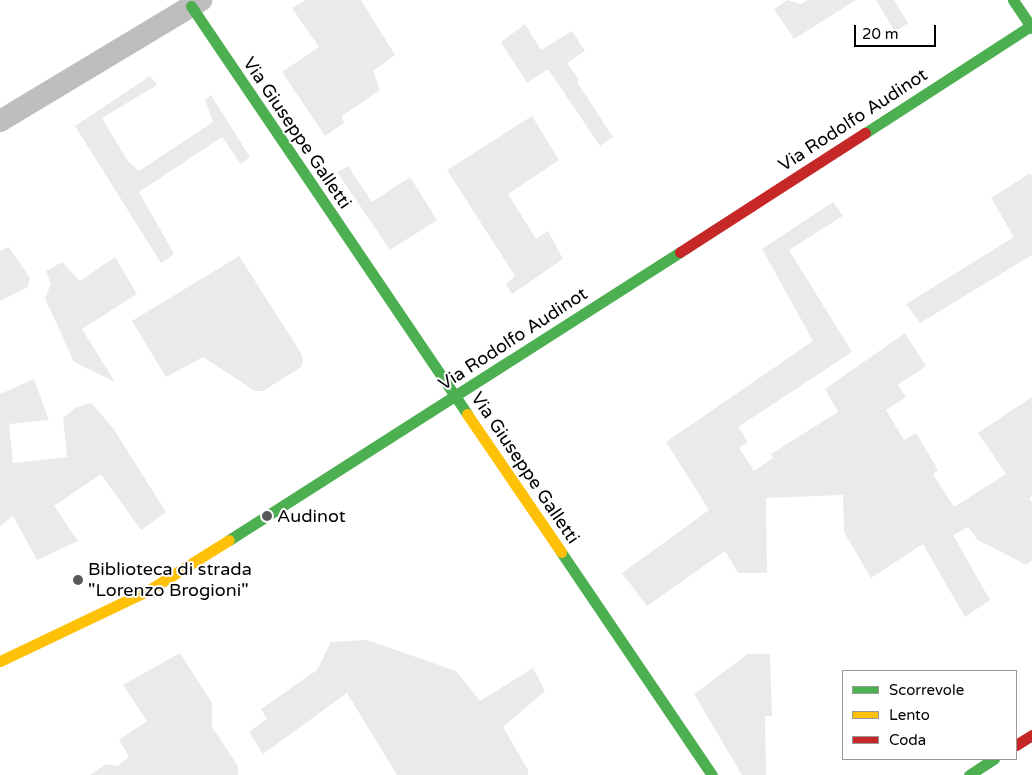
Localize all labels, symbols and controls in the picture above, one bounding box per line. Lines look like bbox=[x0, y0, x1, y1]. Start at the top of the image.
scale bar bbox=[857, 15, 940, 47]
text: 20 m bbox=[862, 25, 899, 43]
street label: Via Giuseppe Galletti bbox=[238, 53, 356, 213]
street label: Via Rodolfo Audinot bbox=[775, 64, 931, 176]
street label: Via Rodolfo Audinot bbox=[435, 283, 591, 395]
street label: Via Giuseppe Galletti bbox=[466, 388, 584, 548]
place label: Audinot bbox=[277, 505, 346, 527]
marker: Audinot bbox=[261, 510, 273, 522]
place label: Biblioteca di strada "Lorenzo Brogioni" bbox=[88, 559, 252, 602]
marker: Biblioteca di strada "Lorenzo Brogioni" bbox=[72, 574, 84, 586]
legend bbox=[842, 670, 1017, 760]
text: Scorrevole bbox=[889, 681, 964, 699]
text: Lento bbox=[889, 706, 930, 724]
text: Coda bbox=[889, 731, 926, 749]

